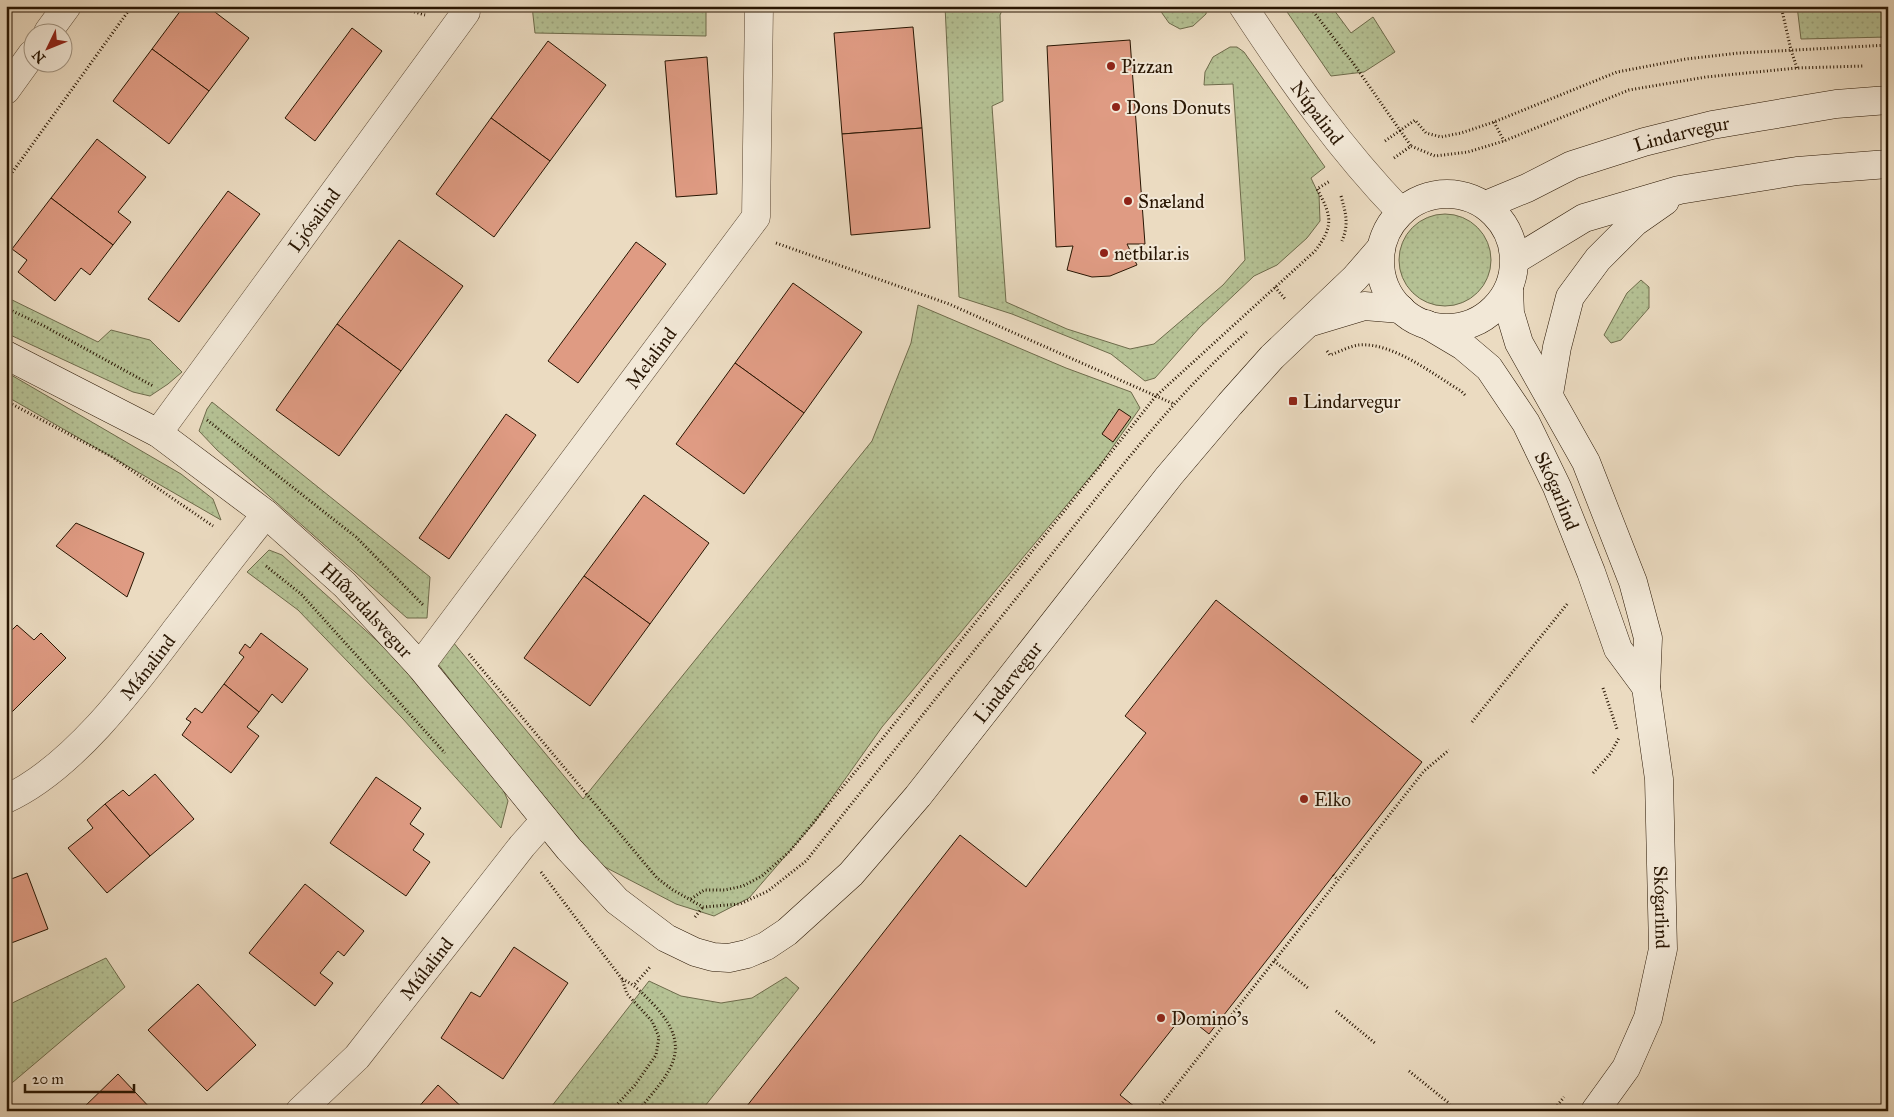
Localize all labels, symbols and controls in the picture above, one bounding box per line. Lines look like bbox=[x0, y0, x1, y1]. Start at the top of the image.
north arrow bbox=[22, 22, 72, 72]
text: N bbox=[29, 46, 49, 67]
place label: Pizzan bbox=[1121, 55, 1173, 78]
marker: Pizzan bbox=[1105, 60, 1117, 72]
street label: Núpalind bbox=[1286, 76, 1349, 149]
place label: Dons Donuts bbox=[1126, 96, 1231, 119]
marker: Dons Donuts bbox=[1110, 101, 1122, 113]
street label: Lindarvegur bbox=[1631, 111, 1732, 156]
street label: Ljósalind bbox=[283, 183, 345, 256]
place label: Snæland bbox=[1138, 190, 1205, 213]
marker: Snæland bbox=[1122, 195, 1134, 207]
place label: netbilar.is bbox=[1114, 242, 1189, 265]
marker: netbilar.is bbox=[1098, 247, 1110, 259]
street label: Melalind bbox=[620, 322, 681, 393]
place label: Lindarvegur bbox=[1303, 390, 1401, 414]
marker: Lindarvegur bbox=[1287, 395, 1299, 407]
street label: Skógarlind bbox=[1530, 448, 1585, 534]
street label: Hlíðardalsvegur bbox=[316, 557, 419, 663]
street label: Mánalind bbox=[115, 629, 180, 704]
street label: Lindarvegur bbox=[968, 636, 1047, 727]
place label: Elko bbox=[1314, 788, 1351, 811]
marker: Elko bbox=[1298, 793, 1310, 805]
street label: Skógarlind bbox=[1649, 865, 1675, 950]
street label: Múlalind bbox=[395, 932, 458, 1004]
place label: Domino's bbox=[1171, 1007, 1248, 1030]
marker: Domino's bbox=[1155, 1012, 1167, 1024]
scale bar bbox=[25, 1062, 134, 1094]
text: 20 m bbox=[32, 1070, 64, 1088]

